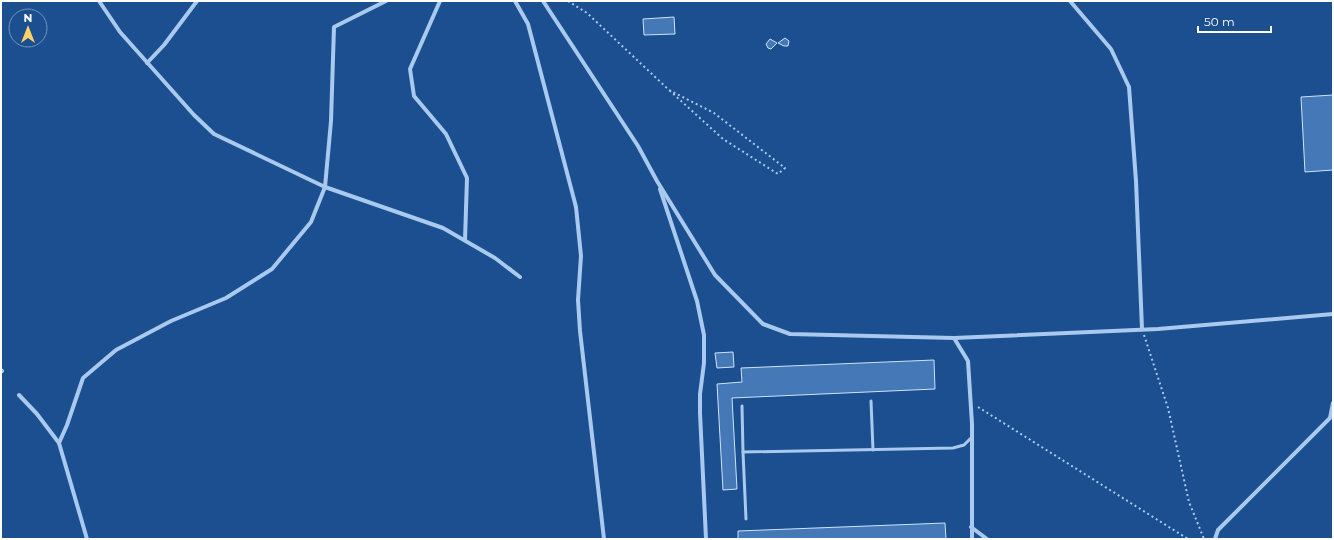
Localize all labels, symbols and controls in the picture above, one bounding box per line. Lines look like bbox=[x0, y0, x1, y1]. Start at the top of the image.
north arrow bbox=[8, 8, 48, 48]
scale bar bbox=[1198, 8, 1271, 34]
text: N bbox=[24, 11, 32, 25]
text: 50 m bbox=[1204, 14, 1235, 29]

